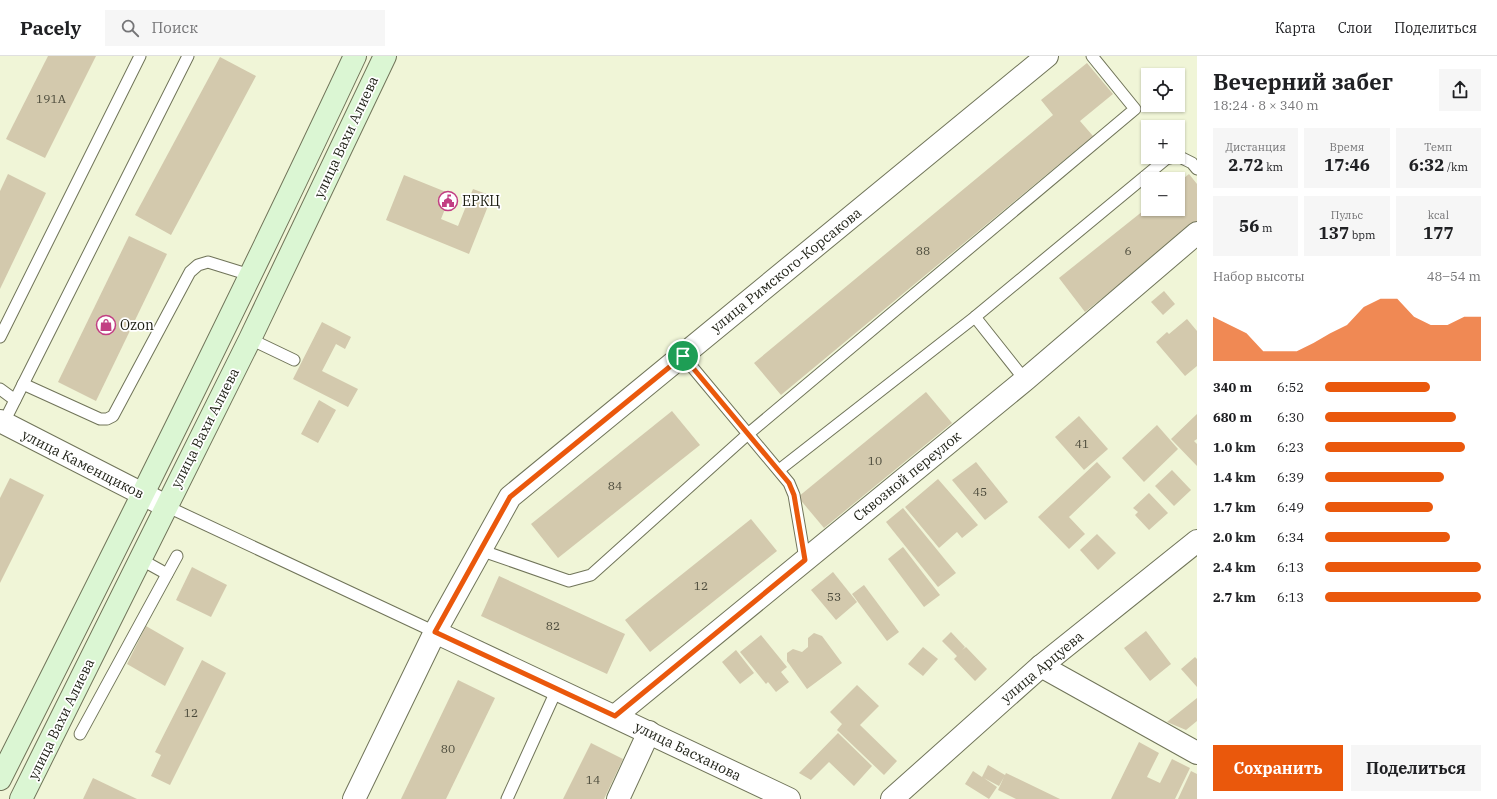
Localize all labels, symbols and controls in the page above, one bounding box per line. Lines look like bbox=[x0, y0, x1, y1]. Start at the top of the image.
search box bbox=[105, 10, 385, 46]
text: Pacely bbox=[20, 16, 81, 40]
icon: search bbox=[119, 17, 141, 39]
text: Поиск bbox=[151, 18, 198, 37]
text: Карта bbox=[1275, 19, 1316, 37]
text: Слои bbox=[1338, 19, 1372, 37]
text: Поделиться bbox=[1394, 19, 1477, 37]
text: Вечерний забег bbox=[1213, 67, 1393, 96]
map controls bbox=[1141, 68, 1185, 216]
button: locate bbox=[1141, 68, 1185, 112]
button: share bbox=[1439, 69, 1481, 111]
street label: улица Вахи Алиева bbox=[310, 73, 382, 201]
house number: 191А bbox=[36, 91, 67, 106]
text: 18:24 · 8 × 340 m bbox=[1213, 97, 1319, 114]
button: + bbox=[1141, 120, 1185, 164]
text: Дистанция bbox=[1225, 140, 1286, 154]
text: Время bbox=[1330, 140, 1364, 154]
text: Темп bbox=[1424, 140, 1452, 154]
text: 2.72 bbox=[1228, 154, 1264, 176]
text: 17:46 bbox=[1324, 154, 1370, 176]
text: 6:32 bbox=[1409, 154, 1444, 176]
text: km bbox=[1264, 160, 1283, 174]
text: /km bbox=[1444, 160, 1468, 174]
button: − bbox=[1141, 172, 1185, 216]
public building icon: ЕРКЦ bbox=[437, 190, 459, 212]
place label: ЕРКЦ bbox=[462, 192, 500, 210]
street label: улица Римского-Корсакова bbox=[707, 203, 865, 336]
text: Пульс bbox=[1331, 208, 1363, 222]
text: kcal bbox=[1428, 208, 1449, 222]
text: 56 bbox=[1239, 215, 1259, 237]
text: m bbox=[1259, 221, 1272, 235]
text: 137 bbox=[1319, 222, 1349, 244]
text: 177 bbox=[1423, 222, 1454, 244]
text: bpm bbox=[1349, 228, 1375, 242]
house number: 88 bbox=[916, 243, 930, 258]
house number: 6 bbox=[1124, 243, 1132, 258]
text: Набор высоты bbox=[1213, 268, 1305, 285]
text: 48–54 m bbox=[1427, 268, 1481, 285]
shop icon: Ozon bbox=[95, 314, 117, 336]
place label: Ozon bbox=[120, 316, 154, 334]
pin bbox=[666, 339, 700, 373]
icon: arrive bbox=[672, 345, 694, 367]
street label: улица Вахи Алиева bbox=[167, 365, 243, 491]
text: 340 m bbox=[1213, 379, 1252, 396]
text: 6:52 bbox=[1277, 379, 1304, 396]
text: 680 m bbox=[1213, 409, 1252, 426]
text: 6:30 bbox=[1277, 409, 1304, 426]
street label: улица Каменщиков bbox=[19, 425, 147, 503]
street label: Сквозной переулок bbox=[849, 427, 965, 525]
house number: 41 bbox=[1075, 436, 1089, 451]
text: 1.0 km bbox=[1213, 439, 1256, 456]
text: 6:23 bbox=[1277, 439, 1304, 456]
house number: 10 bbox=[868, 453, 882, 468]
text: 1.4 km bbox=[1213, 469, 1256, 486]
text: 6:39 bbox=[1277, 469, 1304, 486]
house number: 84 bbox=[608, 478, 622, 493]
house number: 45 bbox=[973, 484, 987, 499]
text: 1.7 km bbox=[1213, 499, 1256, 516]
text: 6:49 bbox=[1277, 499, 1304, 516]
text: 2.0 km bbox=[1213, 529, 1256, 546]
text: 6:34 bbox=[1277, 529, 1304, 546]
text: 2.4 km bbox=[1213, 559, 1256, 576]
text: 6:13 bbox=[1277, 559, 1304, 576]
house number: 12 bbox=[694, 578, 708, 593]
house number: 53 bbox=[827, 589, 841, 604]
text: 2.7 km bbox=[1213, 589, 1256, 606]
text: 6:13 bbox=[1277, 589, 1304, 606]
house number: 82 bbox=[546, 618, 560, 633]
street label: улица Арцуева bbox=[997, 627, 1087, 707]
street label: улица Вахи Алиева bbox=[24, 655, 98, 783]
house number: 12 bbox=[184, 705, 198, 720]
street label: улица Басханова bbox=[632, 717, 745, 785]
house number: 80 bbox=[441, 741, 455, 756]
button: Сохранить bbox=[1213, 745, 1343, 791]
button: Поделиться bbox=[1351, 745, 1481, 791]
house number: 14 bbox=[586, 772, 600, 787]

